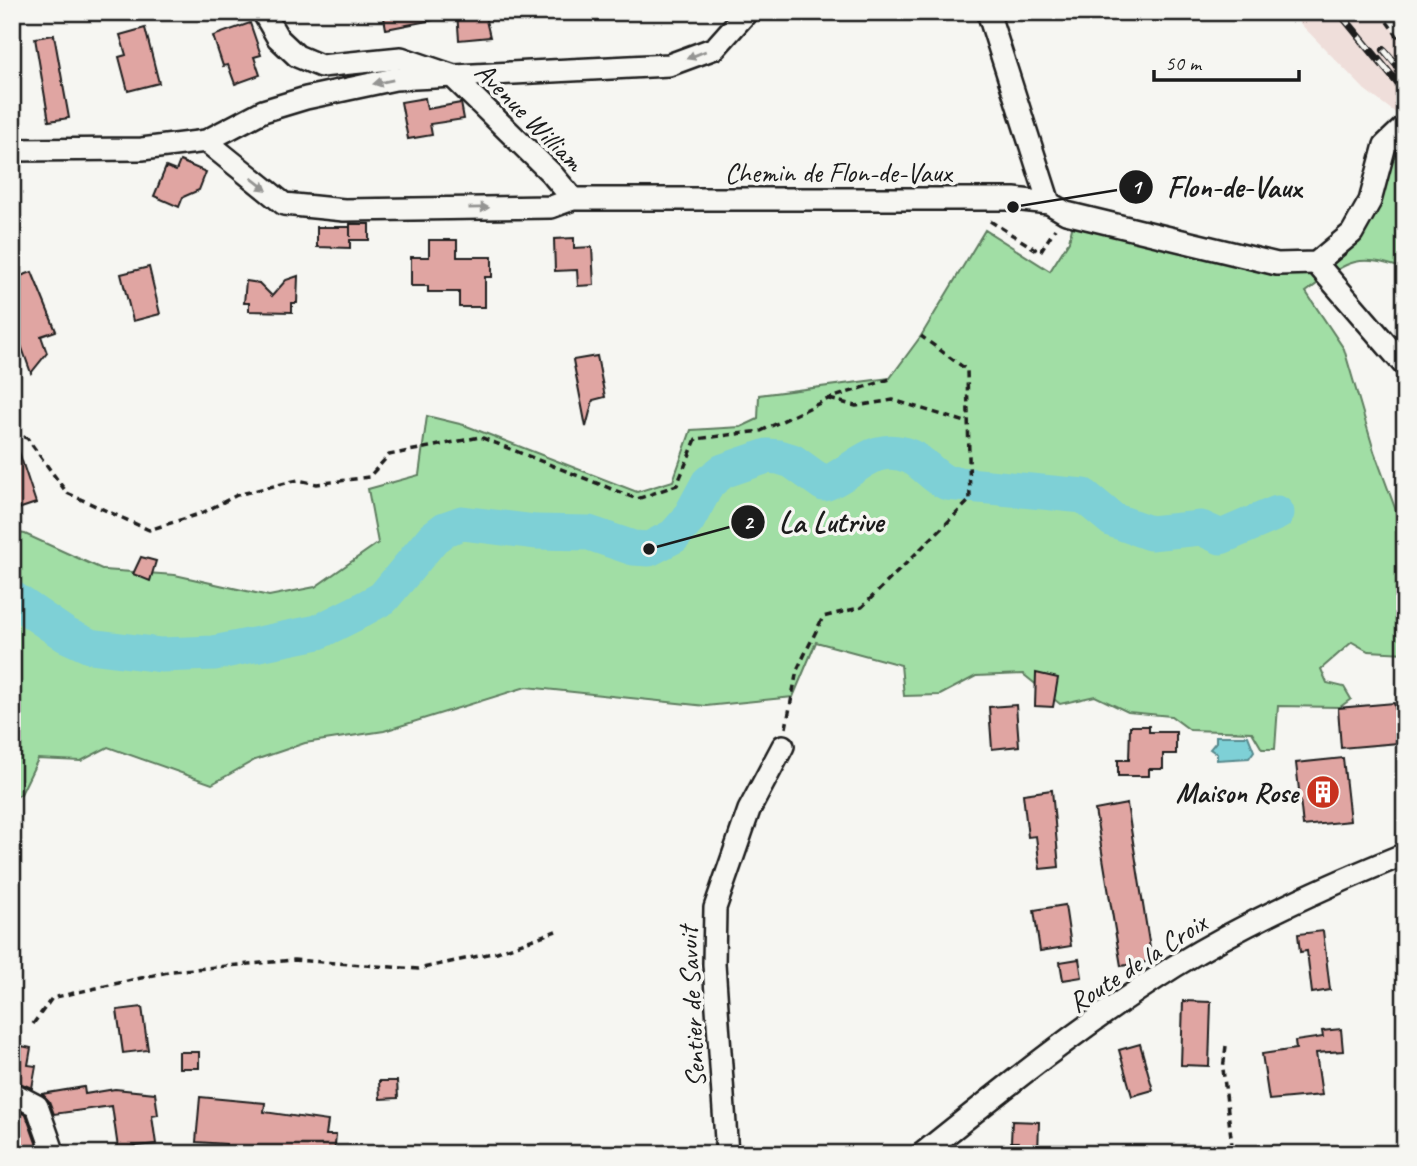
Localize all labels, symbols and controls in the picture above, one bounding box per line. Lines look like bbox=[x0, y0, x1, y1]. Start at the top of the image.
scale bar bbox=[1154, 38, 1300, 82]
one-way arrow bbox=[685, 50, 706, 61]
text: 50 m bbox=[1165, 50, 1203, 76]
street label: Avenue William bbox=[468, 54, 593, 180]
one-way arrow bbox=[372, 76, 394, 87]
street label: Chemin de Flon-de-Vaux bbox=[725, 155, 954, 190]
callout: Flon-de-Vaux bbox=[1118, 161, 1315, 212]
text: Flon-de-Vaux bbox=[1167, 168, 1304, 206]
text: 1 bbox=[1131, 174, 1143, 200]
one-way arrow bbox=[249, 177, 267, 192]
one-way arrow bbox=[468, 203, 490, 214]
callout: La Lutrive bbox=[731, 496, 896, 547]
text: La Lutrive bbox=[779, 503, 886, 541]
text: 2 bbox=[743, 509, 755, 535]
building icon: Maison Rose bbox=[1304, 773, 1342, 811]
place label: Maison Rose bbox=[1176, 775, 1301, 810]
street label: Route de la Croix bbox=[1062, 903, 1215, 1020]
street label: Sentier de Savuit bbox=[670, 922, 713, 1088]

